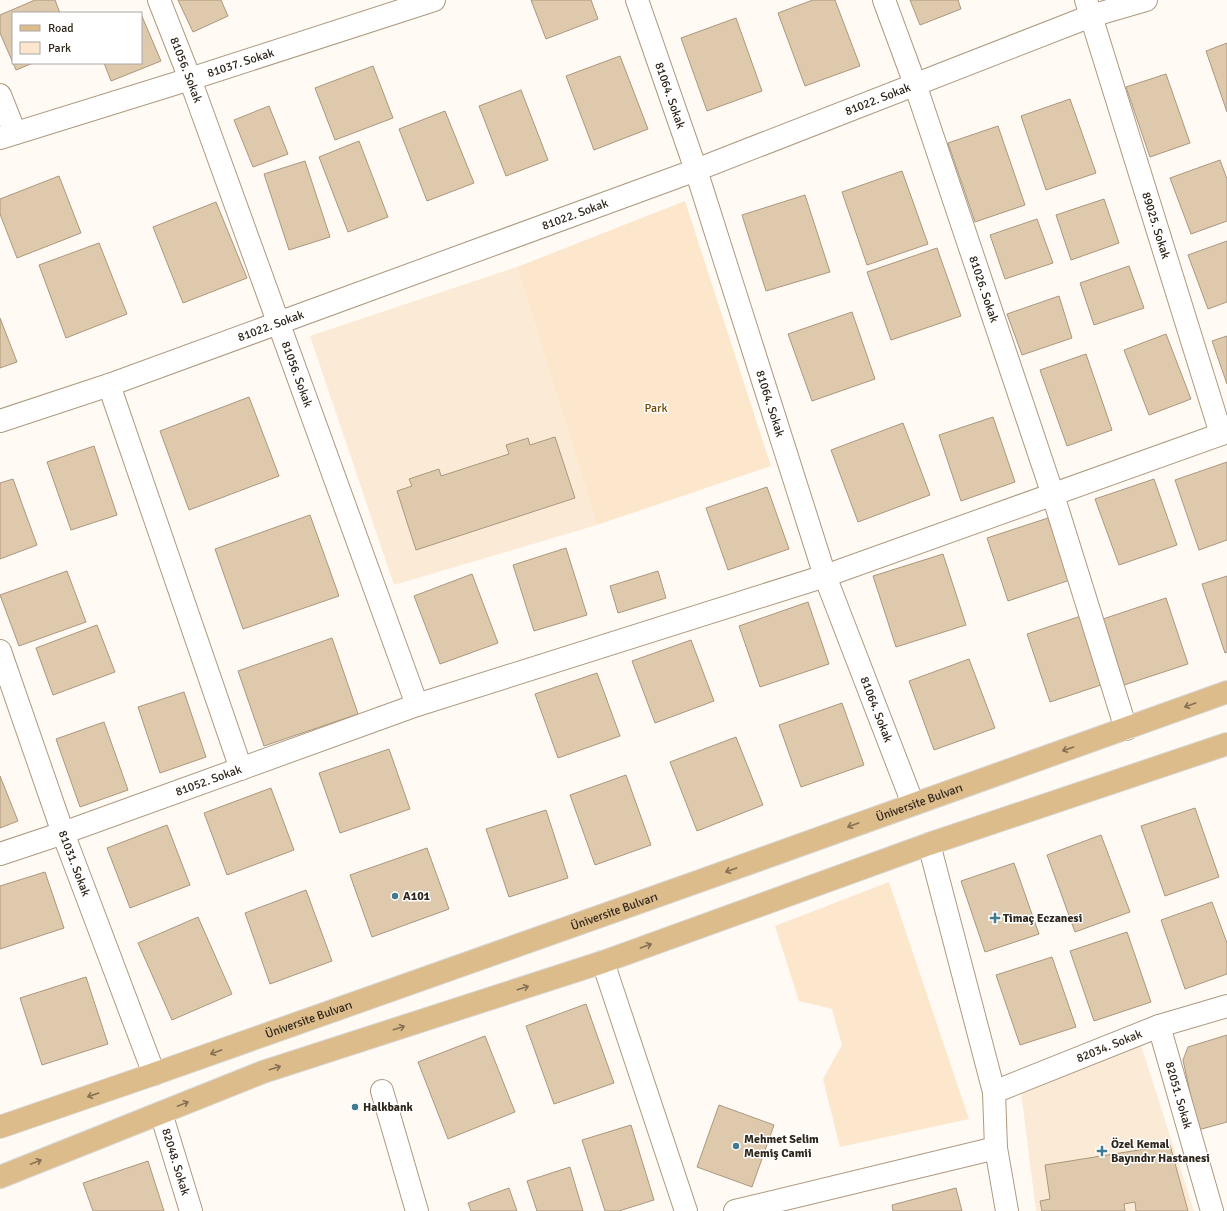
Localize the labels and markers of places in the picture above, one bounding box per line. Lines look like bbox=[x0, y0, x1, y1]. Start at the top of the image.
place label: A101 bbox=[403, 889, 431, 904]
marker: A101 bbox=[390, 891, 400, 901]
place label: Timaç Eczanesi bbox=[1003, 911, 1082, 926]
marker: Timaç Eczanesi bbox=[990, 913, 1000, 923]
place label: Halkbank bbox=[363, 1100, 414, 1115]
marker: Halkbank bbox=[350, 1102, 360, 1112]
place label: Mehmet Selim Memiş Camii bbox=[744, 1132, 819, 1161]
place label: Özel Kemal Bayındır Hastanesi bbox=[1111, 1137, 1210, 1166]
marker: Mehmet Selim Memiş Camii bbox=[731, 1141, 741, 1151]
marker: Özel Kemal Bayındır Hastanesi bbox=[1096, 1145, 1108, 1157]

